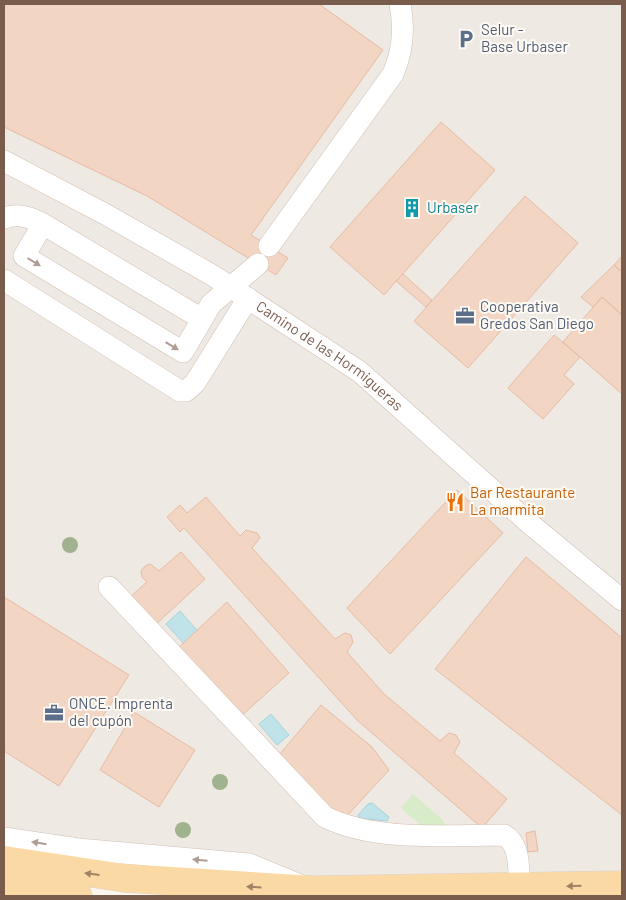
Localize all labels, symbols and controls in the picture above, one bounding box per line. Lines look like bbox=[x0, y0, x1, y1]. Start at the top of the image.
place label: Selur - Base Urbaser bbox=[481, 20, 568, 55]
parking icon: Selur - Base Urbaser bbox=[455, 28, 477, 50]
building icon: Urbaser bbox=[401, 197, 423, 219]
place label: Urbaser bbox=[427, 198, 479, 216]
one-way arrow bbox=[27, 257, 40, 266]
street label: Camino de las Hormigueras bbox=[253, 296, 407, 414]
place label: Cooperativa Gredos San Diego bbox=[480, 297, 594, 332]
office icon: Cooperativa Gredos San Diego bbox=[454, 305, 476, 327]
one-way arrow bbox=[166, 342, 179, 351]
place label: Bar Restaurante La marmita bbox=[470, 483, 575, 518]
restaurant icon: Bar Restaurante La marmita bbox=[444, 491, 466, 513]
place label: ONCE. Imprenta del cupón bbox=[69, 694, 173, 729]
office icon: ONCE. Imprenta del cupón bbox=[43, 702, 65, 724]
one-way arrow bbox=[31, 839, 47, 847]
one-way arrow bbox=[192, 855, 208, 863]
one-way arrow bbox=[83, 870, 99, 878]
one-way arrow bbox=[245, 882, 261, 890]
one-way arrow bbox=[565, 882, 581, 890]

